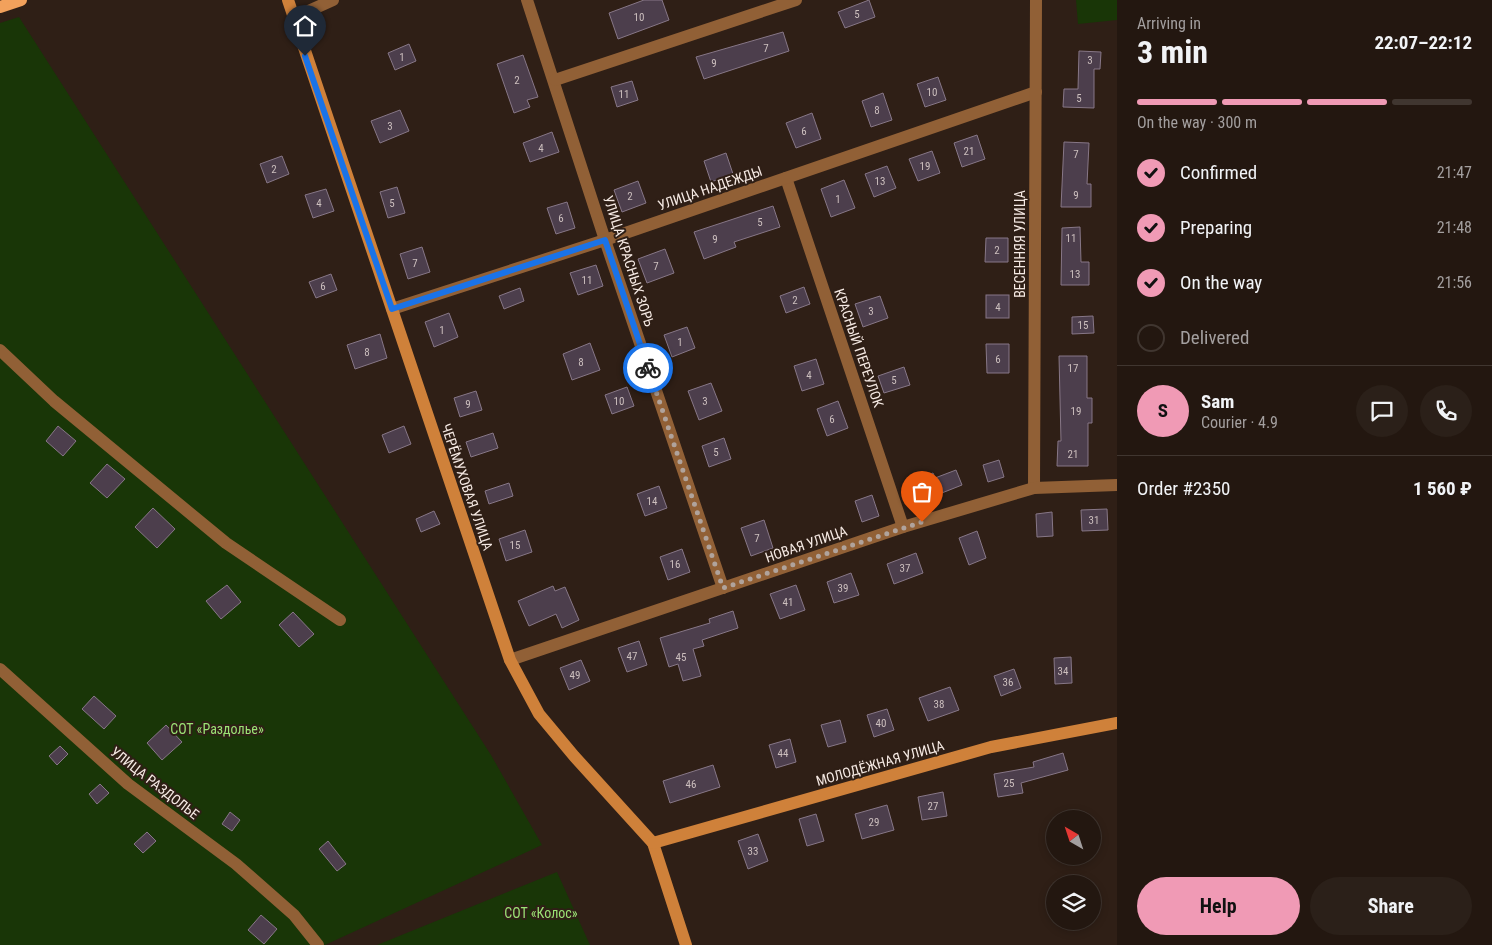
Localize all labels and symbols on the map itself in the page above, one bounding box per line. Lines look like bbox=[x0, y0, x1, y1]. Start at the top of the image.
pin bbox=[284, 5, 326, 56]
house number: 5 bbox=[854, 8, 860, 21]
house number: 10 bbox=[634, 11, 644, 24]
house number: 7 bbox=[763, 42, 769, 55]
house number: 1 bbox=[399, 51, 405, 64]
house number: 3 bbox=[1087, 54, 1093, 67]
house number: 9 bbox=[711, 57, 717, 70]
house number: 2 bbox=[514, 74, 520, 87]
house number: 10 bbox=[927, 86, 937, 99]
house number: 11 bbox=[619, 88, 629, 101]
house number: 5 bbox=[1076, 92, 1082, 105]
house number: 8 bbox=[874, 104, 880, 117]
house number: 3 bbox=[387, 120, 393, 133]
house number: 6 bbox=[801, 125, 807, 138]
house number: 4 bbox=[538, 142, 544, 155]
house number: 21 bbox=[964, 145, 974, 158]
house number: 7 bbox=[1073, 148, 1079, 161]
house number: 19 bbox=[920, 160, 930, 173]
house number: 2 bbox=[271, 163, 277, 176]
street label: УЛИЦА НАДЕЖДЫ bbox=[656, 163, 764, 213]
house number: 13 bbox=[875, 175, 885, 188]
house number: 9 bbox=[1073, 189, 1079, 202]
house number: 2 bbox=[627, 190, 633, 203]
street label: ВЕСЕННЯЯ УЛИЦА bbox=[1012, 190, 1028, 298]
street label: УЛИЦА КРАСНЫХ ЗОРЬ bbox=[600, 193, 658, 329]
house number: 1 bbox=[835, 193, 841, 206]
house number: 4 bbox=[316, 197, 322, 210]
house number: 5 bbox=[389, 197, 395, 210]
house number: 6 bbox=[558, 212, 564, 225]
house number: 5 bbox=[757, 216, 763, 229]
house number: 11 bbox=[1066, 232, 1076, 245]
house number: 9 bbox=[712, 233, 718, 246]
house number: 2 bbox=[994, 244, 1000, 257]
house number: 7 bbox=[412, 257, 418, 270]
house number: 7 bbox=[653, 260, 659, 273]
house number: 13 bbox=[1070, 268, 1080, 281]
house number: 11 bbox=[582, 274, 592, 287]
house number: 6 bbox=[320, 280, 326, 293]
street label: КРАСНЫЙ ПЕРЕУЛОК bbox=[831, 287, 887, 410]
house number: 2 bbox=[792, 294, 798, 307]
house number: 4 bbox=[995, 301, 1001, 314]
house number: 3 bbox=[868, 305, 874, 318]
house number: 15 bbox=[1078, 319, 1088, 332]
house number: 1 bbox=[439, 324, 445, 337]
house number: 1 bbox=[677, 336, 683, 349]
courier bbox=[623, 343, 673, 393]
house number: 8 bbox=[364, 346, 370, 359]
house number: 6 bbox=[995, 353, 1001, 366]
house number: 8 bbox=[578, 356, 584, 369]
house number: 17 bbox=[1068, 362, 1078, 375]
house number: 4 bbox=[806, 369, 812, 382]
house number: 5 bbox=[891, 374, 897, 387]
house number: 10 bbox=[614, 395, 624, 408]
house number: 3 bbox=[702, 395, 708, 408]
house number: 9 bbox=[465, 398, 471, 411]
house number: 19 bbox=[1071, 405, 1081, 418]
house number: 6 bbox=[829, 413, 835, 426]
street label: ЧЕРЁМУХОВАЯ УЛИЦА bbox=[438, 422, 496, 552]
house number: 5 bbox=[713, 446, 719, 459]
house number: 21 bbox=[1068, 448, 1078, 461]
pin bbox=[901, 471, 943, 522]
house number: 14 bbox=[647, 495, 658, 508]
house number: 31 bbox=[1089, 514, 1099, 527]
street label: НОВАЯ УЛИЦА bbox=[763, 522, 849, 566]
house number: 7 bbox=[754, 532, 760, 545]
house number: 15 bbox=[510, 539, 520, 552]
house number: 16 bbox=[670, 558, 680, 571]
house number: 37 bbox=[900, 562, 910, 575]
house number: 39 bbox=[838, 582, 848, 595]
house number: 41 bbox=[783, 596, 793, 609]
house number: 47 bbox=[627, 650, 637, 663]
house number: 45 bbox=[676, 651, 686, 664]
house number: 34 bbox=[1058, 665, 1069, 678]
house number: 49 bbox=[570, 669, 580, 682]
house number: 36 bbox=[1003, 676, 1013, 689]
house number: 38 bbox=[934, 698, 944, 711]
house number: 40 bbox=[876, 717, 886, 730]
park label: СОТ «Раздолье» bbox=[170, 721, 264, 737]
street label: МОЛОДЁЖНАЯ УЛИЦА bbox=[814, 737, 946, 789]
street label: УЛИЦА РАЗДОЛЬЕ bbox=[108, 744, 202, 822]
house number: 44 bbox=[778, 747, 789, 760]
house number: 25 bbox=[1004, 777, 1014, 790]
house number: 46 bbox=[686, 778, 696, 791]
house number: 27 bbox=[928, 800, 938, 813]
north arrow bbox=[1046, 810, 1101, 865]
house number: 29 bbox=[869, 816, 879, 829]
house number: 33 bbox=[748, 845, 758, 858]
park label: СОТ «Колос» bbox=[504, 905, 578, 921]

